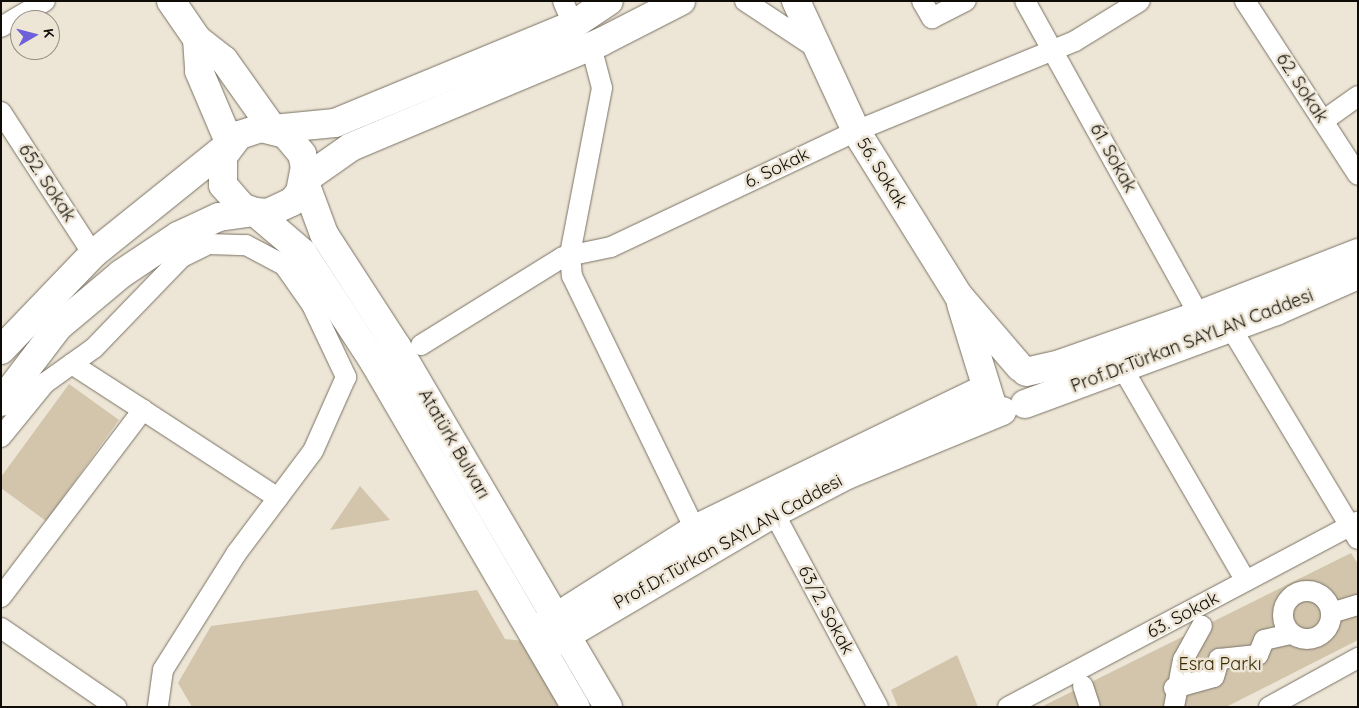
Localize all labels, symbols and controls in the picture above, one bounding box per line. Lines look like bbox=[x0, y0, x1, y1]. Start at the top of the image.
north arrow bbox=[10, 10, 60, 60]
text: K bbox=[39, 27, 58, 39]
street label: 62. Sokak bbox=[1271, 49, 1333, 127]
street label: 61. Sokak bbox=[1085, 120, 1141, 196]
street label: 56. Sokak bbox=[852, 134, 912, 212]
street label: 652. Sokak bbox=[14, 140, 80, 226]
street label: 6. Sokak bbox=[741, 143, 813, 193]
street label: Prof.Dr.Türkan SAYLAN Caddesi bbox=[1068, 285, 1316, 397]
street label: Atatürk Bulvarı bbox=[414, 385, 494, 503]
street label: Prof.Dr.Türkan SAYLAN Caddesi bbox=[610, 470, 846, 614]
street label: 63/2. Sokak bbox=[794, 562, 858, 658]
street label: 63. Sokak bbox=[1143, 587, 1223, 643]
park label: Esra Parkı bbox=[1178, 653, 1262, 675]

